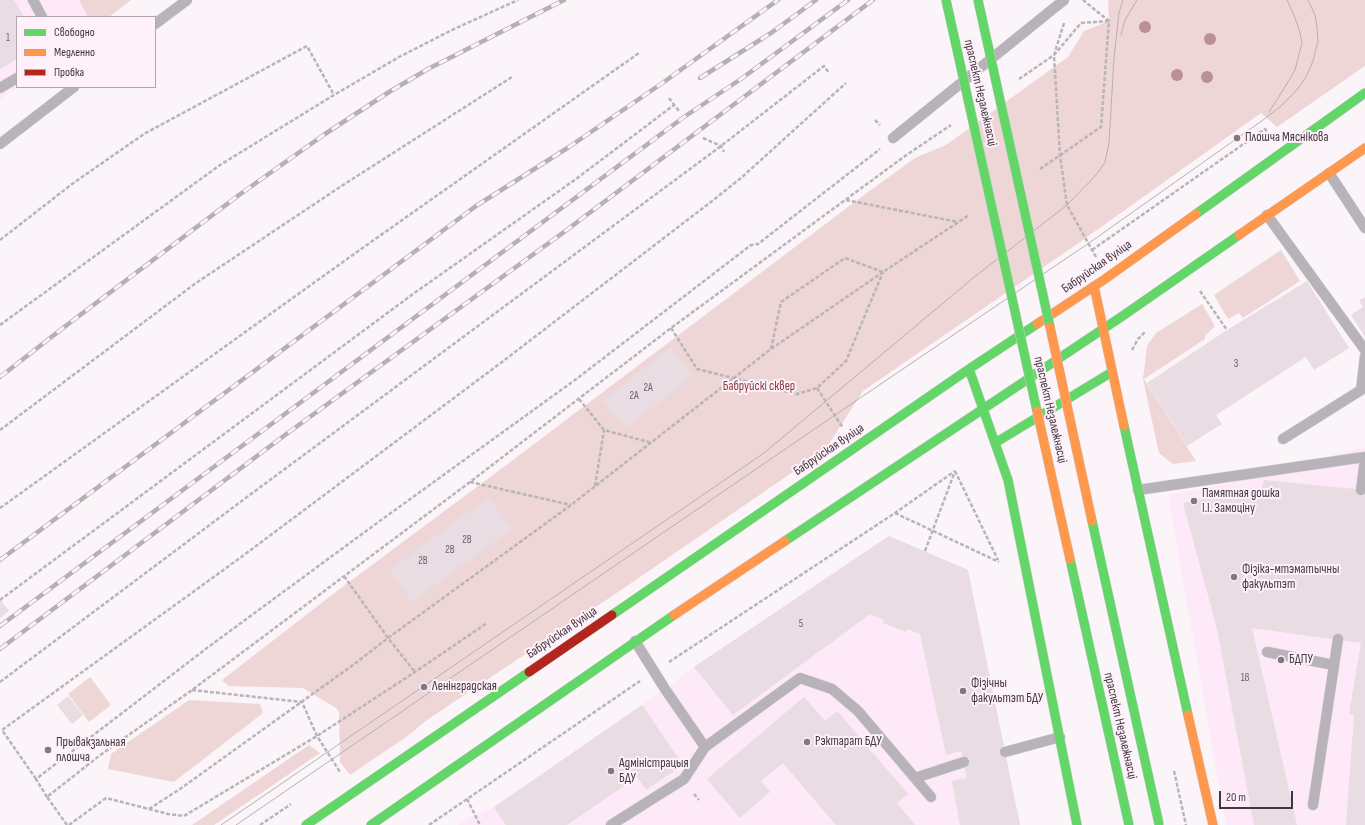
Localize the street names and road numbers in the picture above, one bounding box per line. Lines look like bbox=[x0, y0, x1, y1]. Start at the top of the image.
street label: праспект Незалежнасці bbox=[960, 38, 1000, 148]
street label: Бабруйская вуліца bbox=[1059, 237, 1135, 297]
street label: праспект Незалежнасці bbox=[1030, 355, 1070, 465]
street label: Бабруйская вуліца bbox=[791, 421, 867, 479]
street label: Бабруйская вуліца bbox=[524, 604, 600, 662]
street label: праспект Незалежнасці bbox=[1100, 671, 1140, 781]

